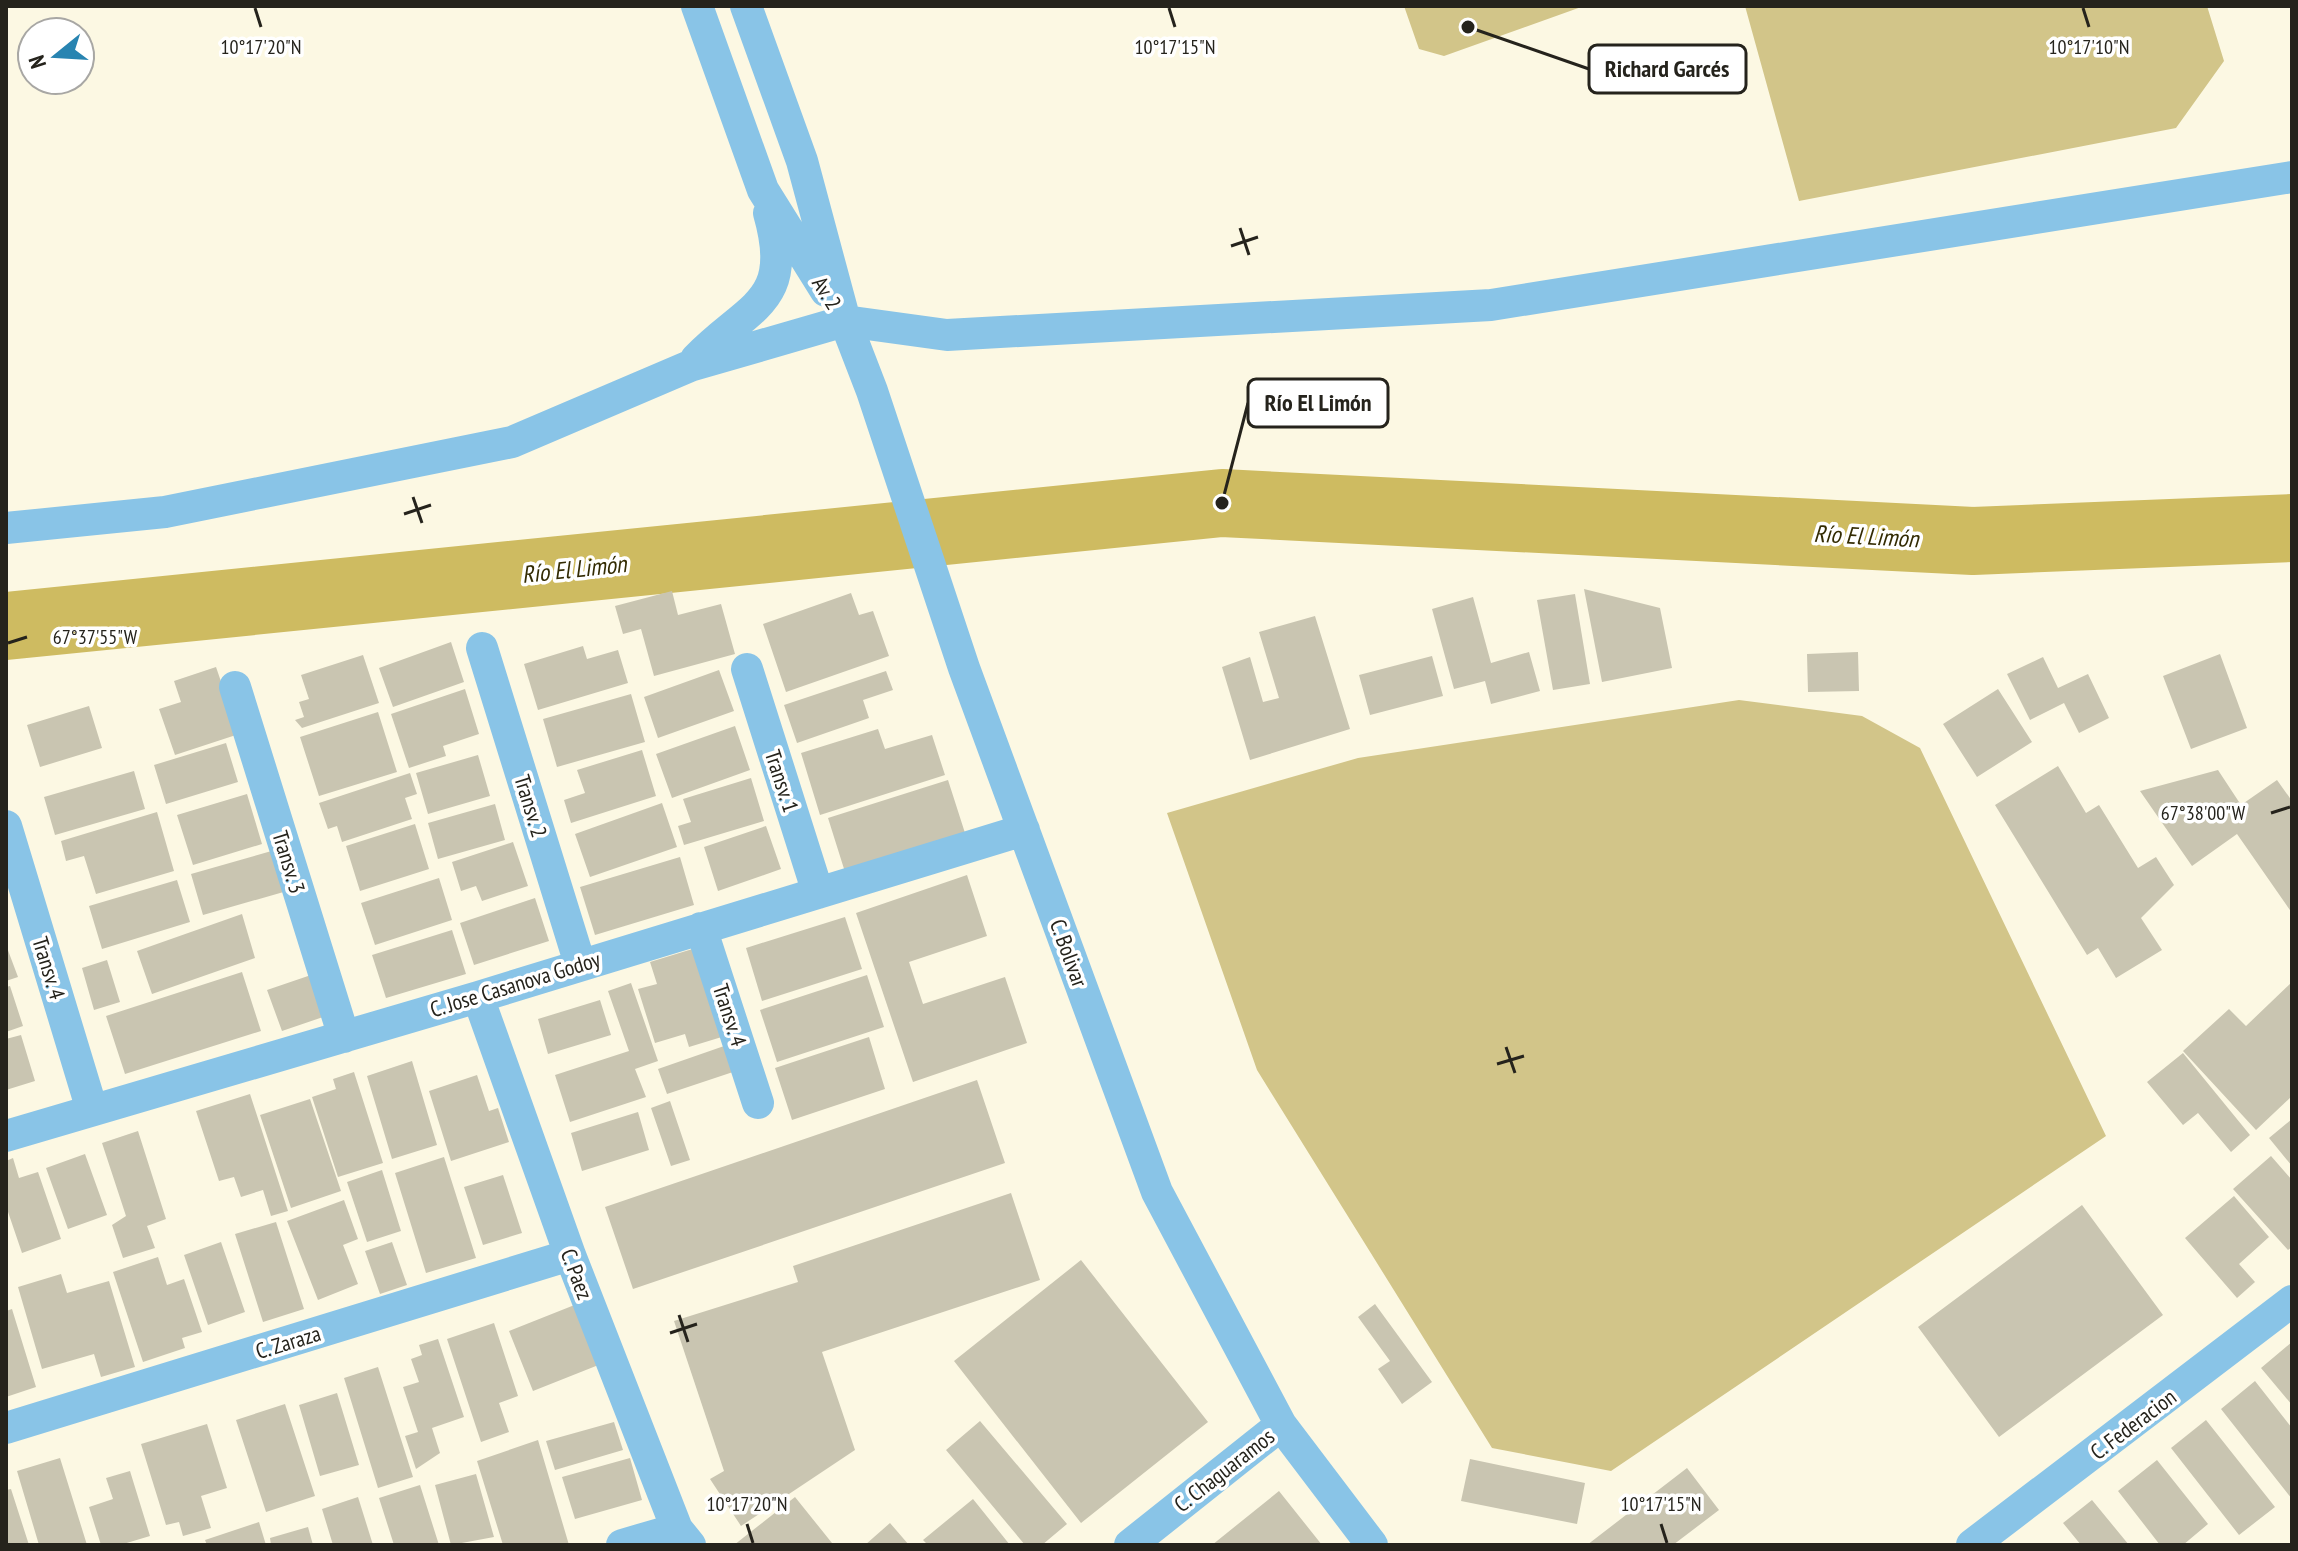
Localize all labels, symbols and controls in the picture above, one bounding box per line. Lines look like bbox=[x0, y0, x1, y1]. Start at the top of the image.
north arrow bbox=[16, 16, 96, 96]
text: 10°17'20"N bbox=[221, 34, 301, 60]
text: 10°17'15"N bbox=[1135, 34, 1215, 60]
text: 10°17'10"N bbox=[2049, 34, 2129, 60]
callout: Richard Garcés bbox=[1589, 45, 1746, 93]
text: N bbox=[22, 52, 52, 72]
text: Richard Garcés bbox=[1605, 53, 1729, 84]
street label: Av. 2 bbox=[806, 271, 848, 315]
callout: Río El Limón bbox=[1248, 379, 1388, 427]
text: Río El Limón bbox=[1264, 387, 1372, 418]
water label: Río El Limón bbox=[1813, 518, 1921, 554]
water label: Río El Limón bbox=[520, 548, 629, 590]
text: 67°37'55"W bbox=[53, 624, 138, 650]
street label: Transv. 1 bbox=[759, 746, 805, 816]
street label: Transv. 2 bbox=[508, 771, 554, 841]
text: 67°38'00"W bbox=[2161, 800, 2246, 826]
street label: Transv. 3 bbox=[266, 827, 312, 897]
street label: C. Bolivar bbox=[1044, 915, 1094, 991]
street label: Transv. 4 bbox=[26, 933, 72, 1003]
street label: C. Jose Casanova Godoy bbox=[427, 945, 604, 1023]
street label: Transv. 4 bbox=[707, 980, 753, 1050]
street label: C. Paez bbox=[555, 1245, 599, 1303]
street label: C. Zaraza bbox=[252, 1319, 324, 1365]
street label: C. Federacion bbox=[2084, 1383, 2182, 1465]
street label: C. Chaguaramos bbox=[1168, 1422, 1280, 1518]
text: 10°17'20"N bbox=[707, 1491, 787, 1517]
text: 10°17'15"N bbox=[1621, 1491, 1701, 1517]

